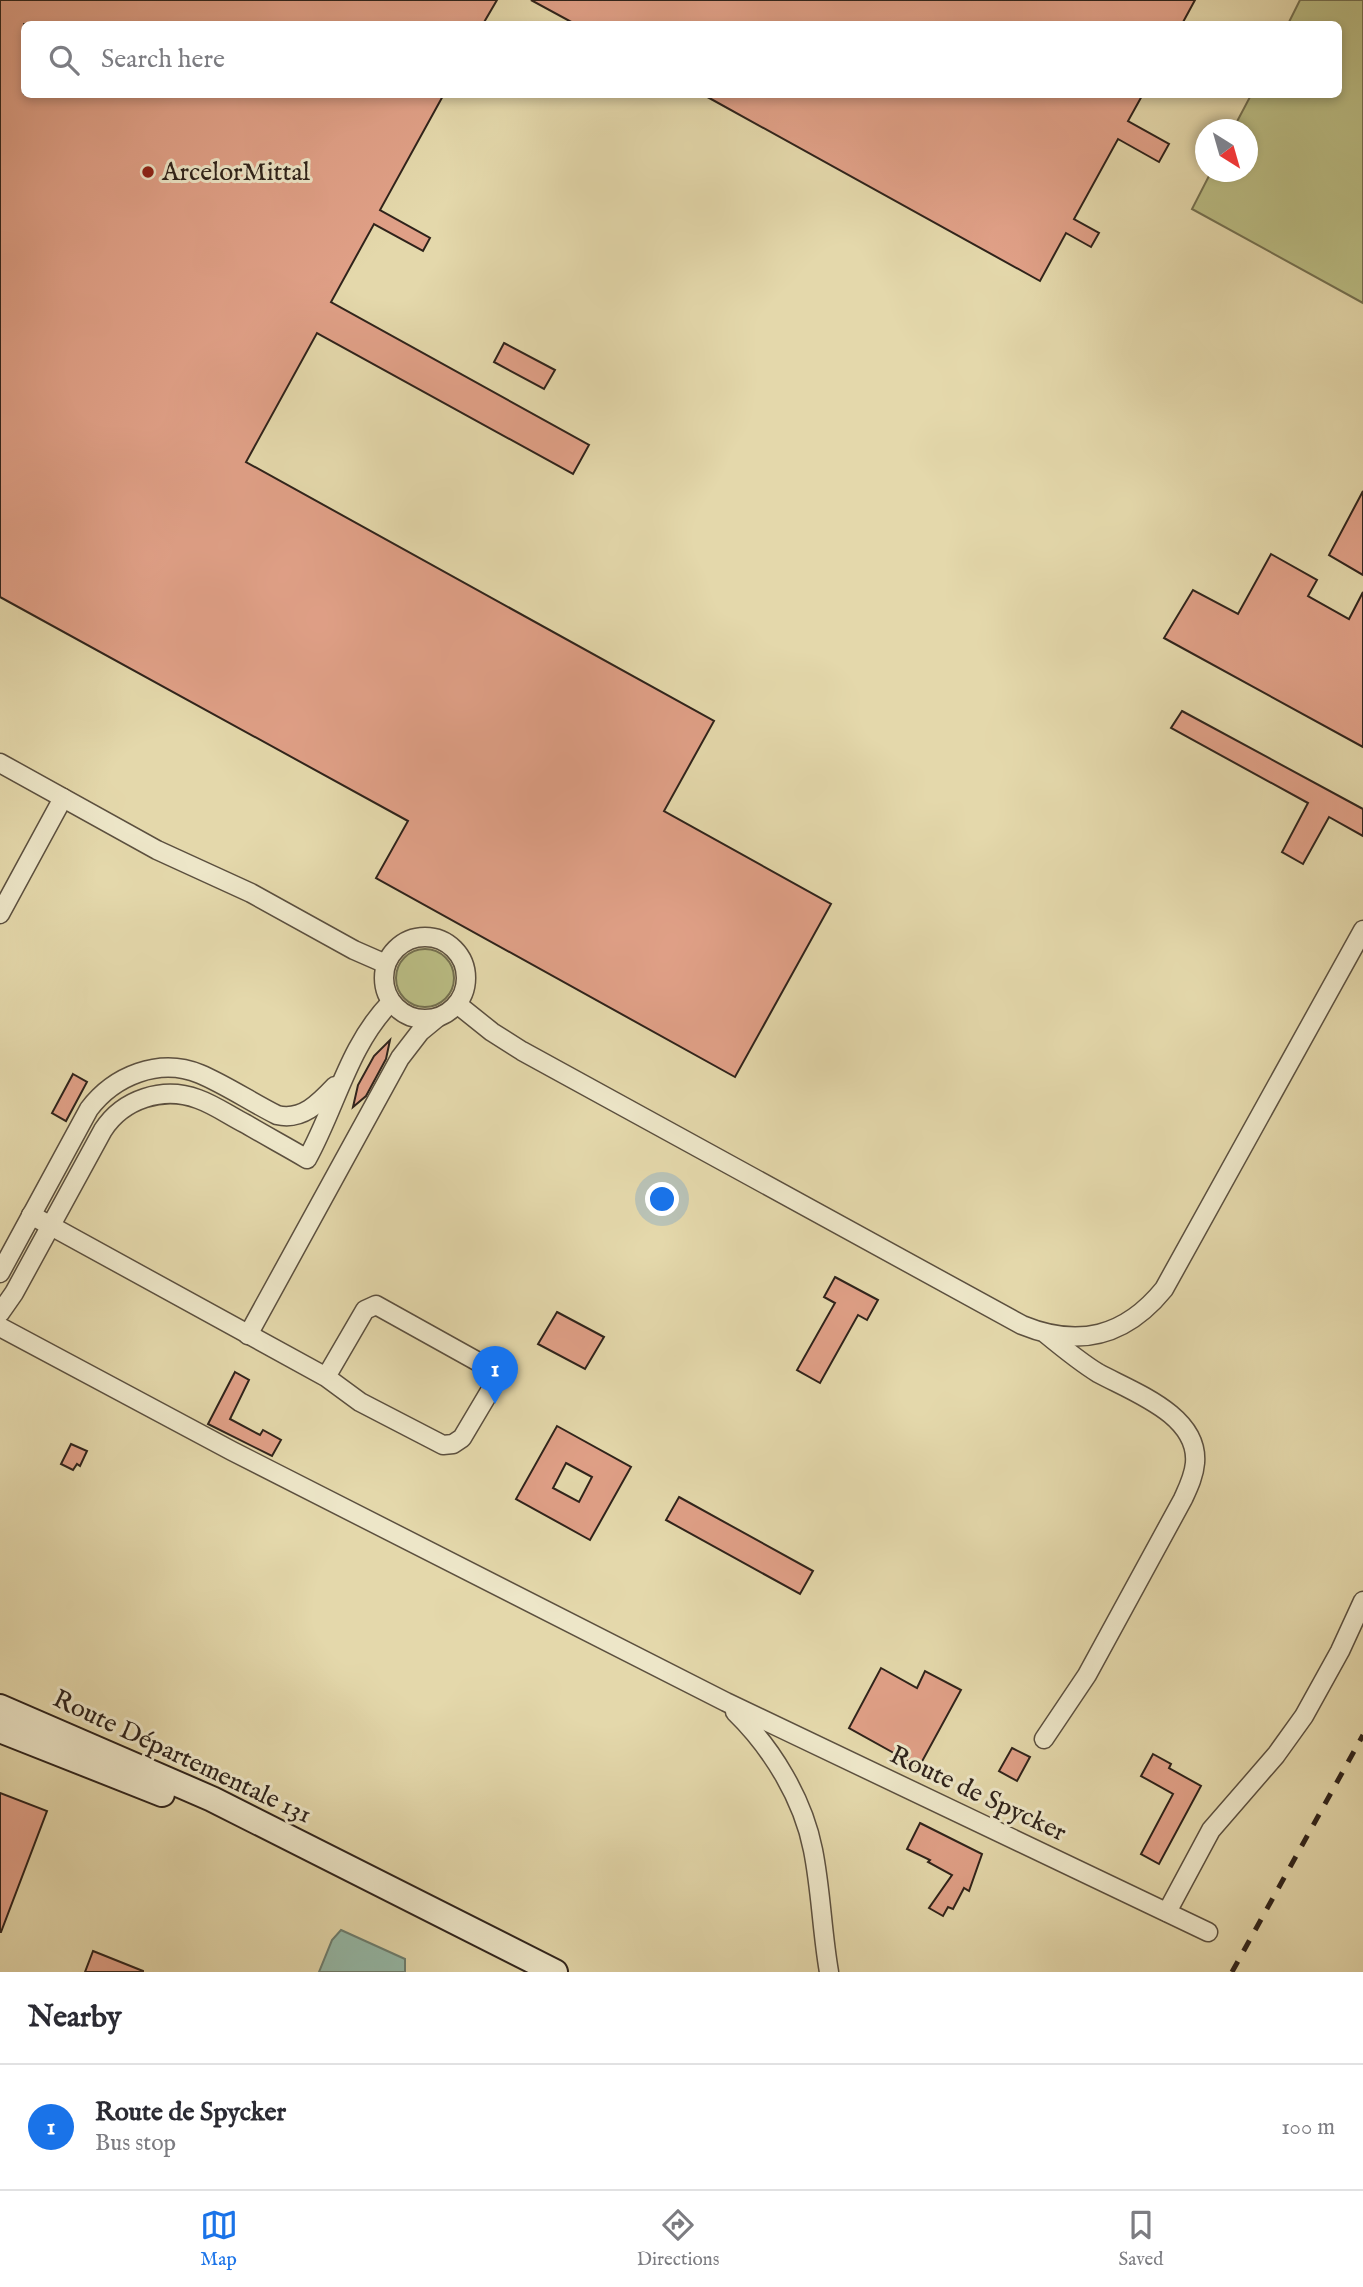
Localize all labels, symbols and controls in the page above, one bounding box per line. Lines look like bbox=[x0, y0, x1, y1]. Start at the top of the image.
search box bbox=[21, 21, 1342, 98]
icon: search bbox=[45, 41, 83, 79]
text: Search here bbox=[101, 43, 225, 76]
north arrow bbox=[1195, 119, 1258, 182]
place label: ArcelorMittal bbox=[161, 156, 311, 189]
marker: ArcelorMittal bbox=[140, 164, 156, 180]
your location bbox=[645, 1182, 679, 1216]
pin: 1 bbox=[472, 1346, 518, 1404]
street label: Route Départementale 131 bbox=[47, 1683, 317, 1831]
street label: Route de Spycker bbox=[884, 1739, 1072, 1850]
text: Nearby bbox=[28, 1999, 121, 2037]
text: Route de Spycker bbox=[95, 2096, 286, 2129]
text: 1 bbox=[47, 2113, 55, 2142]
text: 100 m bbox=[1281, 2113, 1335, 2142]
text: Bus stop bbox=[95, 2129, 176, 2158]
tab: Map bbox=[200, 2206, 238, 2272]
tab: Directions bbox=[637, 2206, 719, 2272]
tab: Saved bbox=[1118, 2206, 1163, 2272]

